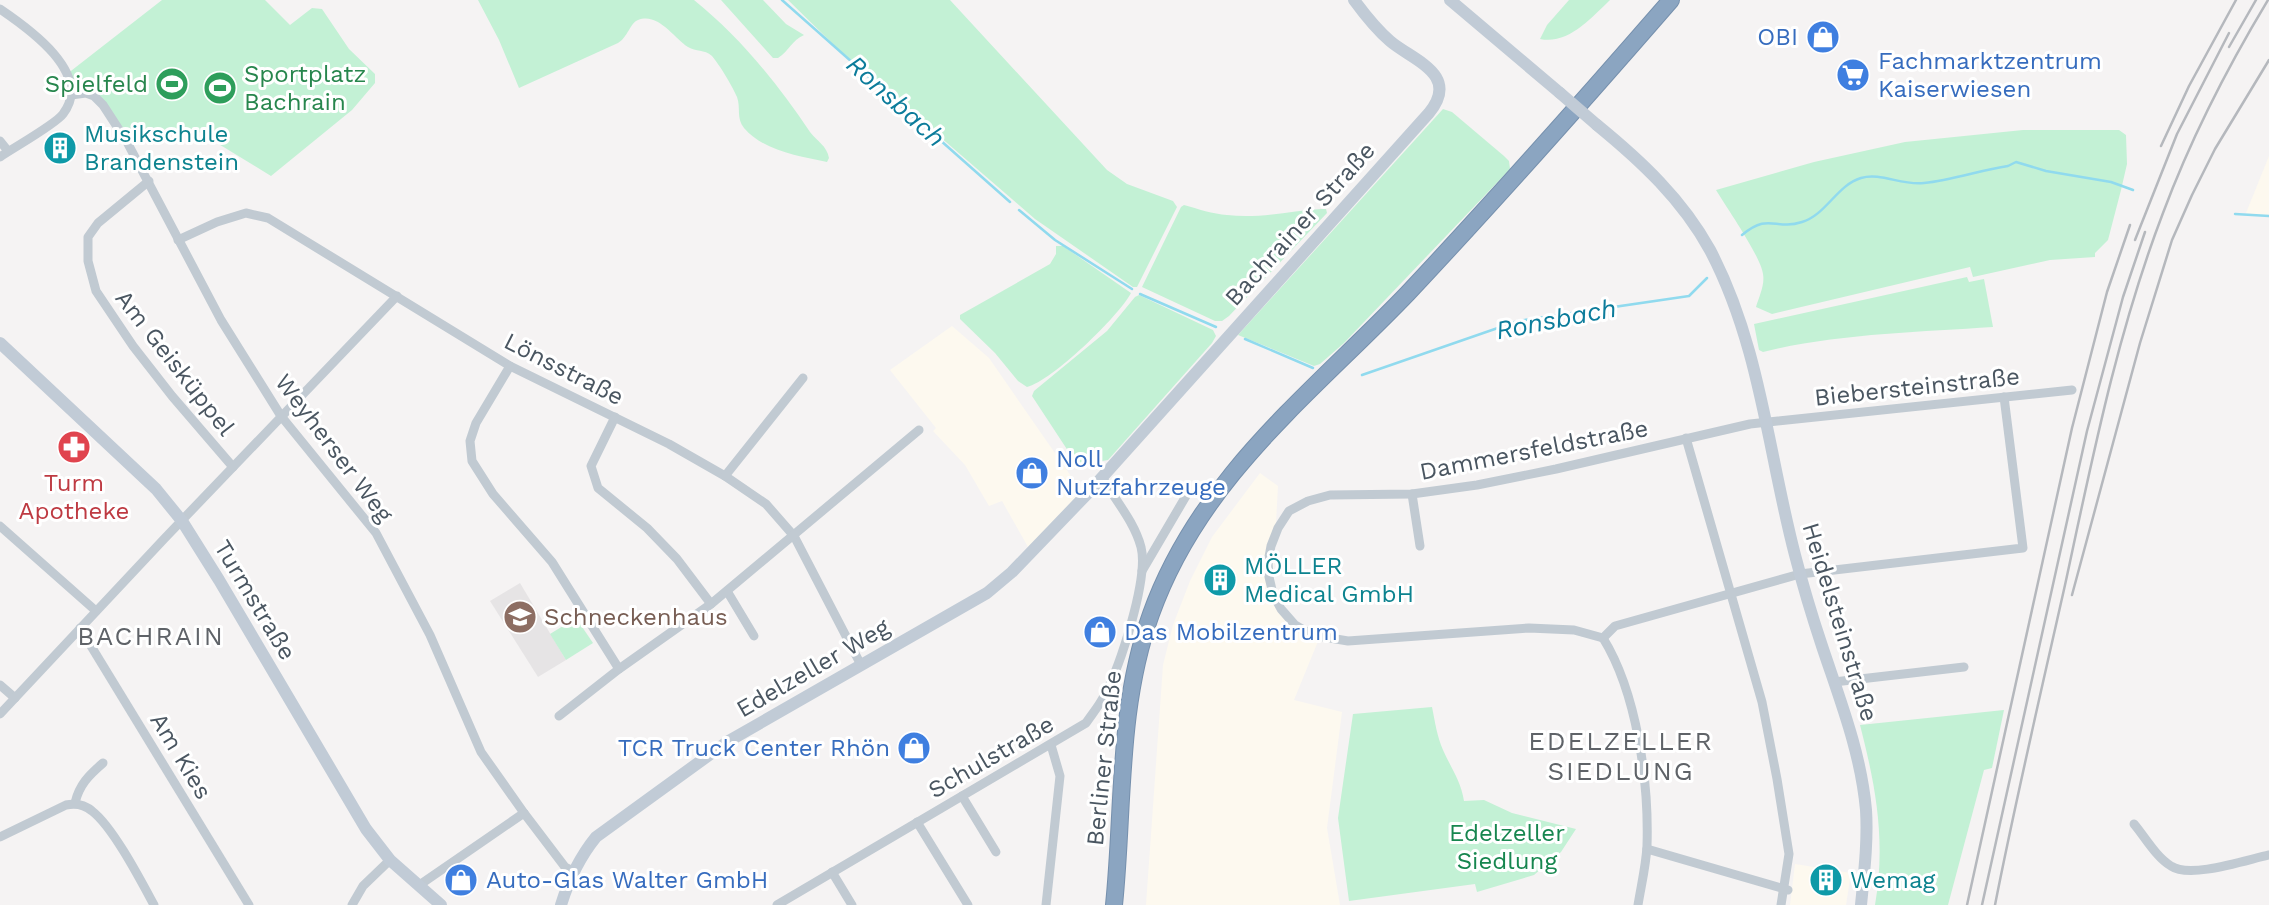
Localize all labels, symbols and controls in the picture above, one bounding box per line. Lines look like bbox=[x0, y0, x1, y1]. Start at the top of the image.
shop icon: OBI bbox=[1804, 18, 1842, 56]
place label: OBI bbox=[1757, 23, 1798, 51]
place label: Fachmarktzentrum Kaiserwiesen bbox=[1878, 47, 2102, 103]
water label: Ronsbach bbox=[841, 49, 951, 153]
supermarket icon: Fachmarktzentrum Kaiserwiesen bbox=[1834, 56, 1872, 94]
place label: Sportplatz Bachrain bbox=[244, 60, 366, 116]
sports icon: Spielfeld bbox=[153, 65, 191, 103]
sports icon: Sportplatz Bachrain bbox=[201, 69, 239, 107]
place label: Spielfeld bbox=[45, 70, 148, 98]
place label: Musikschule Brandenstein bbox=[84, 120, 239, 176]
building icon: Musikschule Brandenstein bbox=[41, 129, 79, 167]
street label: Bachrainer Straße bbox=[1219, 137, 1381, 311]
street label: Am Geisküppel bbox=[110, 285, 241, 442]
water label: Ronsbach bbox=[1493, 293, 1619, 345]
street label: Lönsstraße bbox=[500, 327, 628, 411]
street label: Biebersteinstraße bbox=[1813, 362, 2021, 412]
street label: Weyherser Weg bbox=[269, 368, 399, 528]
street label: Dammersfeldstraße bbox=[1417, 414, 1651, 486]
pharmacy icon: Turm Apotheke bbox=[55, 428, 93, 466]
place label: Noll Nutzfahrzeuge bbox=[1056, 445, 1226, 501]
shop icon: Noll Nutzfahrzeuge bbox=[1013, 454, 1051, 492]
place label: Turm Apotheke bbox=[19, 469, 129, 525]
street label: Heidelsteinstraße bbox=[1796, 519, 1884, 725]
street label: Turmstraße bbox=[208, 535, 302, 665]
place label: MÖLLER Medical GmbH bbox=[1244, 552, 1414, 608]
building icon: MÖLLER Medical GmbH bbox=[1201, 561, 1239, 599]
school or university icon: Schneckenhaus bbox=[501, 598, 539, 636]
place label: Schneckenhaus bbox=[544, 603, 728, 631]
street label: Edelzeller Weg bbox=[732, 613, 895, 723]
shop icon: Das Mobilzentrum bbox=[1081, 613, 1119, 651]
place label: Das Mobilzentrum bbox=[1124, 618, 1338, 646]
district label: BACHRAIN bbox=[77, 621, 225, 651]
street label: Berliner Straße bbox=[1081, 669, 1127, 847]
street label: Am Kies bbox=[144, 708, 218, 804]
street label: Schulstraße bbox=[923, 710, 1059, 804]
district label: EDELZELLER SIEDLUNG bbox=[1528, 726, 1714, 786]
shop icon: TCR Truck Center Rhön bbox=[895, 729, 933, 767]
place label: TCR Truck Center Rhön bbox=[618, 734, 890, 762]
park label: Edelzeller Siedlung bbox=[1449, 819, 1565, 875]
shop icon: Auto-Glas Walter GmbH bbox=[442, 861, 480, 899]
building icon: Wemag bbox=[1807, 861, 1845, 899]
place label: Auto-Glas Walter GmbH bbox=[486, 866, 768, 894]
place label: Wemag bbox=[1850, 866, 1936, 894]

